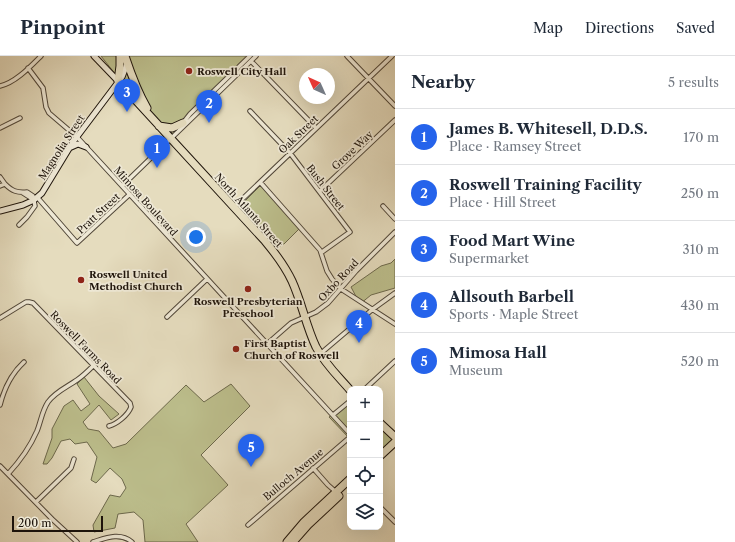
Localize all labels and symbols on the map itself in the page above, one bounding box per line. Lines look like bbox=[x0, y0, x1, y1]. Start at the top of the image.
place label: Roswell City Hall bbox=[197, 65, 287, 78]
marker: Roswell City Hall bbox=[184, 66, 194, 76]
north arrow bbox=[299, 68, 335, 104]
pin: 3 bbox=[114, 79, 140, 112]
pin: 2 bbox=[196, 90, 222, 123]
street label: Magnolia Street bbox=[36, 112, 88, 182]
street label: Oak Street bbox=[276, 112, 321, 156]
street label: Grove Way bbox=[329, 128, 376, 173]
pin: 1 bbox=[144, 135, 170, 168]
street label: Bush Street bbox=[304, 162, 348, 213]
street label: Mimosa Boulevard bbox=[111, 164, 180, 239]
street label: North Atlanta Street bbox=[212, 171, 286, 250]
street label: Pratt Street bbox=[74, 190, 123, 237]
your location bbox=[186, 227, 206, 247]
street label: Oxbo Road bbox=[315, 256, 361, 304]
place label: Roswell United Methodist Church bbox=[89, 268, 183, 293]
marker: Roswell United Methodist Church bbox=[76, 275, 86, 285]
marker: Roswell Presbyterian Preschool bbox=[243, 284, 253, 294]
place label: Roswell Presbyterian Preschool bbox=[193, 295, 303, 320]
street label: Roswell Farms Road bbox=[47, 308, 124, 387]
pin: 4 bbox=[346, 310, 372, 343]
place label: First Baptist Church of Roswell bbox=[244, 337, 340, 362]
marker: First Baptist Church of Roswell bbox=[231, 344, 241, 354]
pin: 5 bbox=[238, 434, 264, 467]
street label: Bulloch Avenue bbox=[261, 445, 326, 503]
scale bar bbox=[12, 514, 103, 533]

